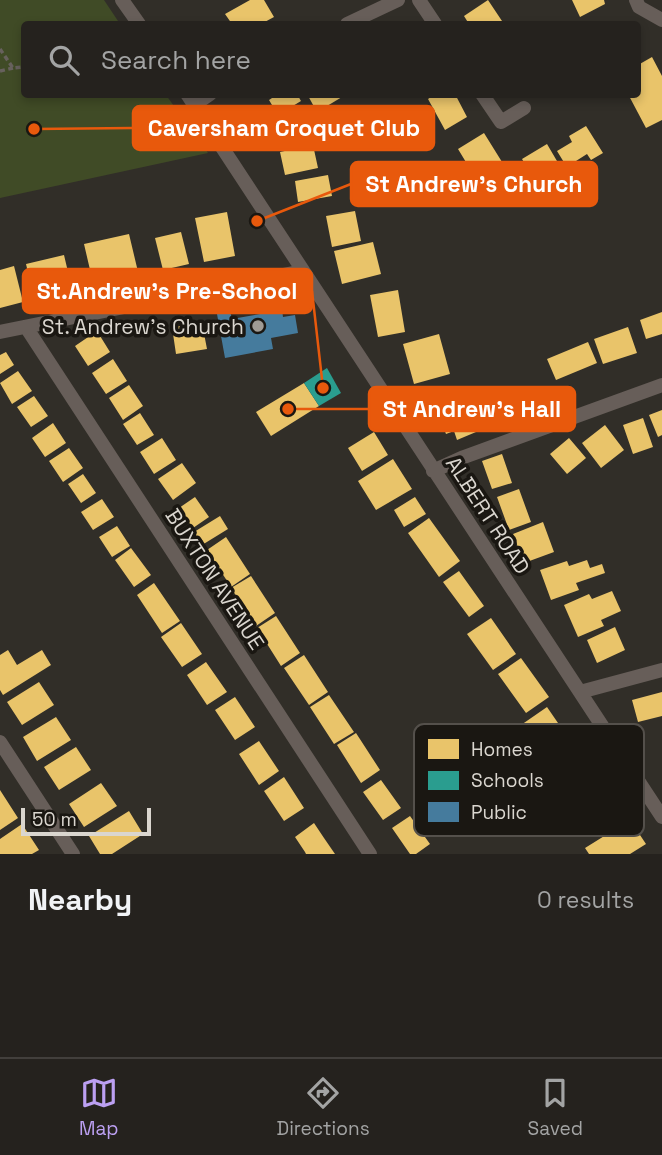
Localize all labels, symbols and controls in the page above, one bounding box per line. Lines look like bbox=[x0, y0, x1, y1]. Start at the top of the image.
search box bbox=[21, 21, 641, 98]
icon: search bbox=[45, 41, 83, 79]
text: Search here bbox=[101, 43, 251, 77]
callout: Caversham Croquet Club bbox=[133, 106, 434, 150]
text: Caversham Croquet Club bbox=[148, 113, 420, 143]
callout: St Andrew's Church bbox=[351, 162, 597, 206]
text: St Andrew's Church bbox=[365, 169, 583, 199]
callout: St.Andrew's Pre-School bbox=[23, 269, 312, 313]
text: St.Andrew's Pre-School bbox=[37, 276, 297, 306]
place label: St. Andrew's Church bbox=[42, 313, 244, 340]
marker: St. Andrew's Church bbox=[250, 318, 266, 334]
callout: St Andrew's Hall bbox=[369, 387, 575, 431]
text: St Andrew's Hall bbox=[383, 394, 561, 424]
street label: ALBERT ROAD bbox=[440, 451, 536, 579]
street label: BUXTON AVENUE bbox=[159, 503, 271, 655]
legend bbox=[414, 724, 644, 836]
text: Homes bbox=[471, 737, 533, 762]
text: Schools bbox=[471, 768, 544, 793]
text: Public bbox=[471, 800, 527, 825]
scale bar bbox=[21, 805, 150, 837]
text: 50 m bbox=[32, 807, 77, 832]
text: Nearby bbox=[28, 880, 132, 919]
text: 0 results bbox=[537, 885, 634, 915]
tab: Map bbox=[79, 1074, 119, 1141]
tab: Directions bbox=[277, 1074, 370, 1141]
tab: Saved bbox=[528, 1074, 583, 1141]

